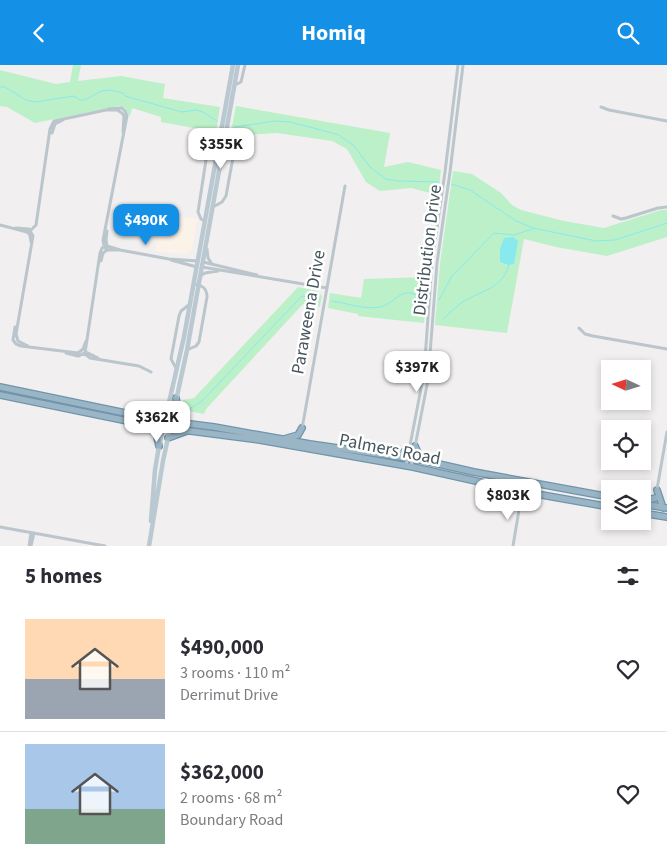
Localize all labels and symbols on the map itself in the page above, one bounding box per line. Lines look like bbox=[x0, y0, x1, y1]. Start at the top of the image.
pin: $355K bbox=[186, 127, 256, 170]
street label: Distribution Drive bbox=[407, 183, 448, 317]
pin: $490K bbox=[111, 203, 181, 246]
street label: Paraweena Drive bbox=[285, 248, 332, 376]
pin: $397K bbox=[382, 351, 452, 393]
north arrow bbox=[601, 360, 651, 410]
pin: $362K bbox=[122, 401, 192, 443]
street label: Palmers Road bbox=[337, 427, 443, 472]
pin: $803K bbox=[473, 479, 543, 521]

